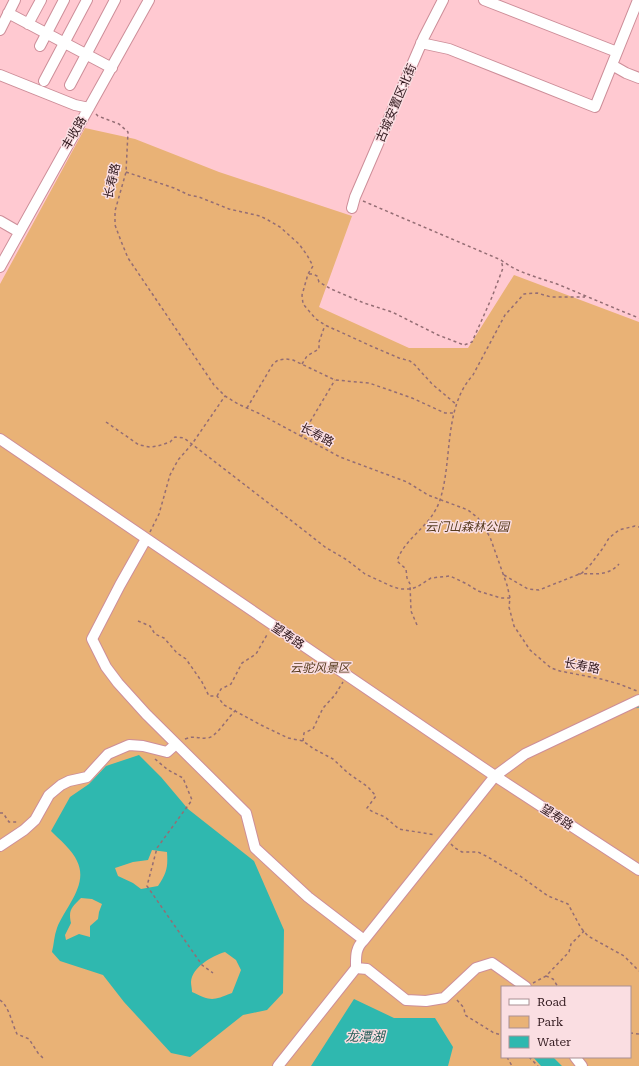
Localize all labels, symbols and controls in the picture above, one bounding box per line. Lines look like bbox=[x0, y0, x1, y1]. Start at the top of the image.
street label: 古城安置区北街 bbox=[373, 62, 419, 144]
street label: 丰收路 bbox=[59, 114, 89, 152]
street label: 长寿路 bbox=[101, 162, 123, 200]
street label: 长寿路 bbox=[298, 420, 336, 450]
park label: 云门山森林公园 bbox=[425, 520, 511, 534]
street label: 望寿路 bbox=[269, 620, 307, 652]
street label: 长寿路 bbox=[563, 656, 601, 676]
park label: 云驼风景区 bbox=[290, 661, 352, 675]
street label: 望寿路 bbox=[538, 801, 576, 833]
legend bbox=[501, 986, 631, 1058]
text: Road bbox=[537, 995, 567, 1009]
text: Park bbox=[537, 1015, 564, 1029]
water label: 龙潭湖 bbox=[345, 1029, 386, 1044]
text: Water bbox=[537, 1035, 571, 1049]

